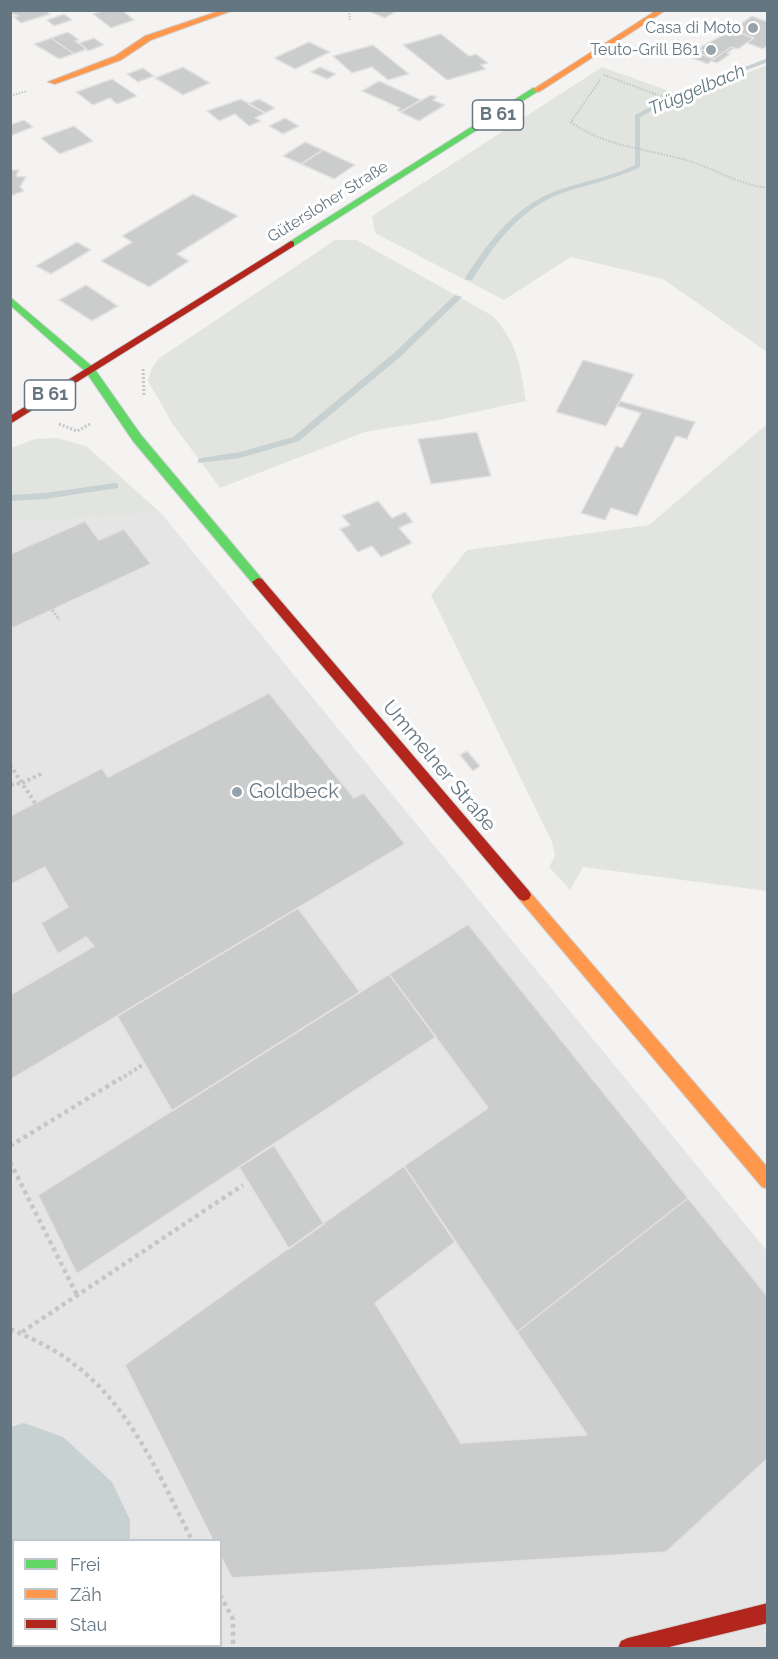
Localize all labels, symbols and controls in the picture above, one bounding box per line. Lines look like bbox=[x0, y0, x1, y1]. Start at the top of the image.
place label: Casa di Moto bbox=[645, 18, 741, 38]
marker: Casa di Moto bbox=[746, 21, 760, 35]
place label: Teuto-Grill B61 bbox=[590, 40, 699, 60]
marker: Teuto-Grill B61 bbox=[704, 43, 718, 57]
water label: Trüggelbach bbox=[646, 60, 748, 120]
road number: B 61 bbox=[472, 100, 524, 130]
street label: Gütersloher Straße bbox=[264, 157, 392, 247]
road number: B 61 bbox=[25, 380, 76, 410]
street label: Ummelner Straße bbox=[377, 696, 501, 836]
place label: Goldbeck bbox=[249, 780, 339, 804]
marker: Goldbeck bbox=[230, 785, 244, 799]
legend bbox=[12, 1539, 222, 1647]
text: Frei bbox=[70, 1554, 100, 1575]
text: Zäh bbox=[70, 1584, 102, 1605]
text: Stau bbox=[70, 1614, 107, 1635]

